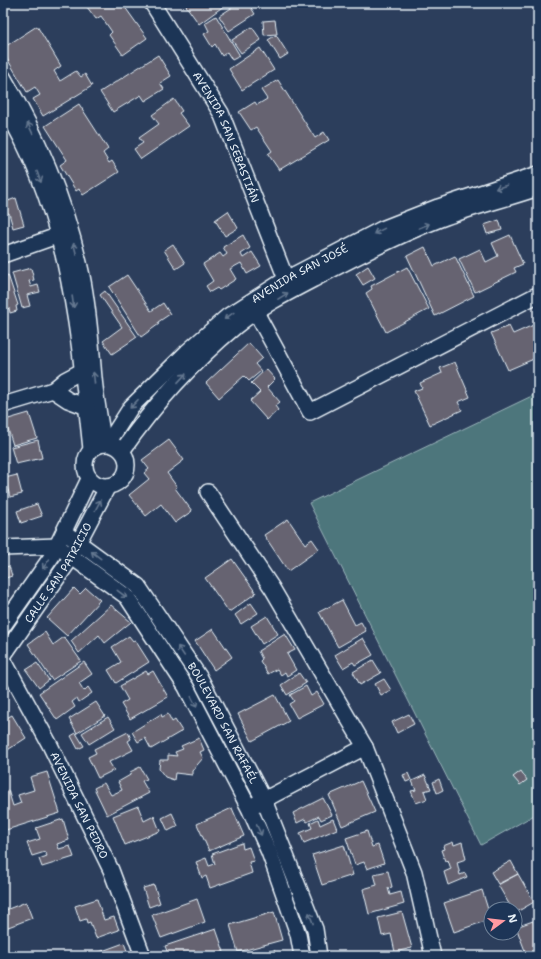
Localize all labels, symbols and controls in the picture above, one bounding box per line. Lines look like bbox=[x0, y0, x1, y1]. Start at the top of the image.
street label: AVENIDA SAN SEBASTIÁN bbox=[189, 69, 263, 205]
one-way arrow bbox=[26, 122, 34, 134]
one-way arrow bbox=[36, 171, 44, 183]
one-way arrow bbox=[495, 184, 508, 191]
one-way arrow bbox=[417, 221, 429, 229]
one-way arrow bbox=[373, 228, 385, 235]
street label: AVENIDA SAN JOSÉ bbox=[248, 240, 351, 307]
one-way arrow bbox=[71, 243, 78, 256]
one-way arrow bbox=[277, 292, 289, 300]
one-way arrow bbox=[69, 295, 77, 308]
one-way arrow bbox=[224, 312, 235, 320]
one-way arrow bbox=[90, 372, 98, 385]
one-way arrow bbox=[177, 373, 187, 383]
one-way arrow bbox=[130, 399, 139, 409]
one-way arrow bbox=[94, 499, 102, 511]
street label: CALLE SAN PATRICIO bbox=[21, 520, 95, 626]
one-way arrow bbox=[91, 550, 102, 559]
one-way arrow bbox=[42, 558, 50, 569]
one-way arrow bbox=[117, 589, 128, 598]
one-way arrow bbox=[177, 645, 185, 656]
street label: BOULEVARD SAN RAFAÉL bbox=[184, 659, 262, 786]
one-way arrow bbox=[190, 695, 198, 707]
street label: AVENIDA SAN PEDRO bbox=[47, 749, 112, 861]
one-way arrow bbox=[256, 823, 263, 835]
north arrow bbox=[483, 901, 523, 941]
text: N bbox=[504, 912, 521, 925]
one-way arrow bbox=[306, 913, 314, 925]

